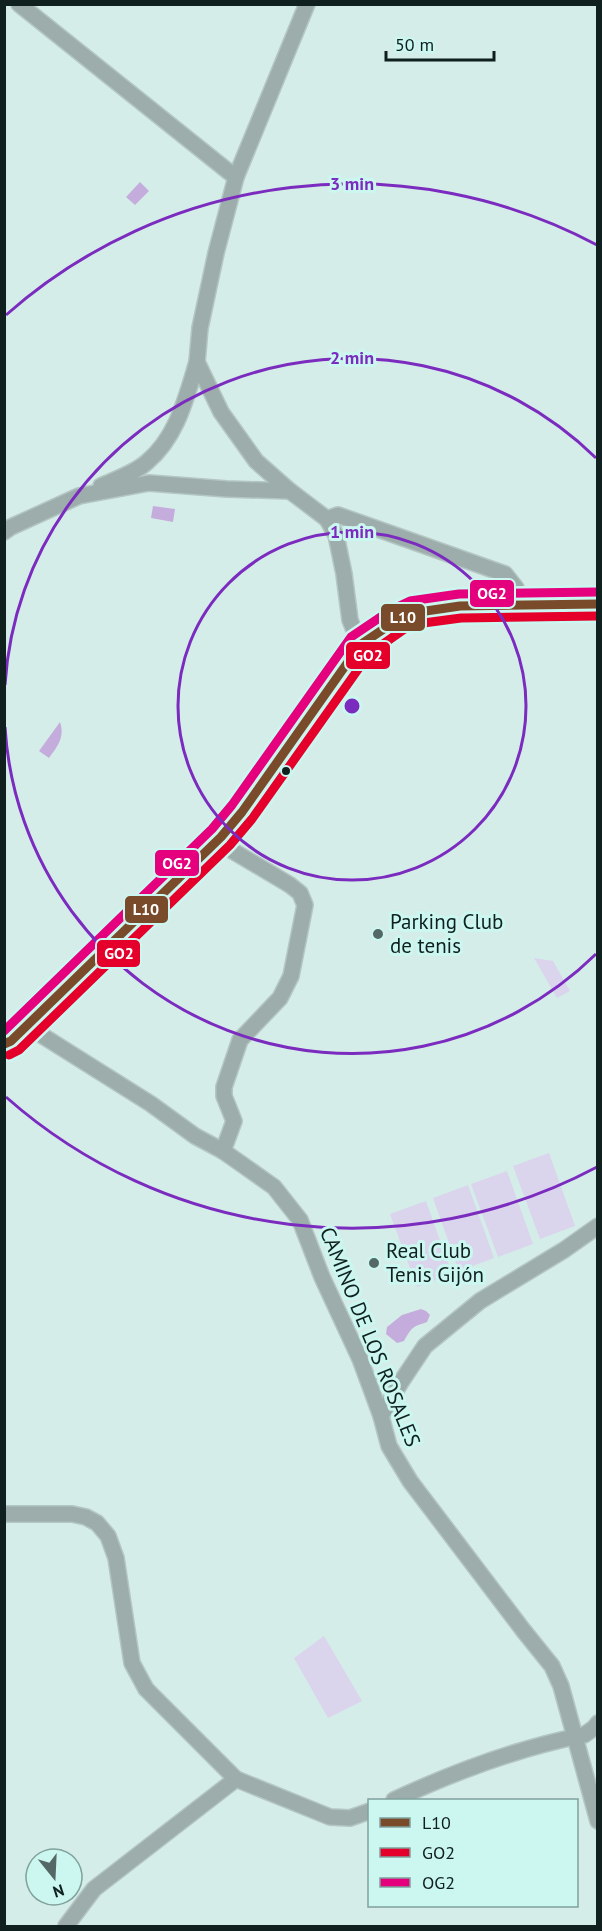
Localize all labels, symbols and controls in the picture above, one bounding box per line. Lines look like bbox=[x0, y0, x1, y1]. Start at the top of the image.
scale bar bbox=[386, 24, 494, 62]
text: 50 m bbox=[395, 33, 434, 56]
text: 3 min bbox=[330, 172, 374, 195]
text: 2 min bbox=[330, 346, 374, 369]
text: 1 min bbox=[330, 520, 374, 543]
line badge: OG2 bbox=[469, 579, 515, 608]
text: OG2 bbox=[477, 583, 507, 603]
line badge: L10 bbox=[380, 603, 426, 632]
text: L10 bbox=[390, 607, 416, 627]
line badge: GO2 bbox=[345, 641, 391, 670]
text: GO2 bbox=[353, 645, 383, 665]
centre of rings bbox=[342, 696, 362, 716]
unlabelled marker bbox=[280, 765, 292, 777]
line badge: OG2 bbox=[154, 849, 200, 877]
text: OG2 bbox=[162, 853, 192, 873]
line badge: L10 bbox=[124, 895, 169, 924]
text: L10 bbox=[133, 899, 159, 919]
place label: Parking Club de tenis bbox=[390, 908, 503, 959]
marker: Parking Club de tenis bbox=[371, 927, 385, 941]
line badge: GO2 bbox=[96, 939, 141, 968]
text: GO2 bbox=[104, 943, 134, 963]
street label: CAMINO DE LOS ROSALES bbox=[314, 1223, 427, 1451]
place label: Real Club Tenis Gijón bbox=[386, 1237, 484, 1288]
marker: Real Club Tenis Gijón bbox=[367, 1256, 381, 1270]
legend bbox=[368, 1799, 578, 1907]
text: L10 bbox=[422, 1811, 451, 1834]
text: GO2 bbox=[422, 1841, 455, 1864]
north arrow bbox=[24, 1847, 84, 1907]
text: OG2 bbox=[422, 1871, 455, 1894]
text: N bbox=[51, 1880, 67, 1902]

